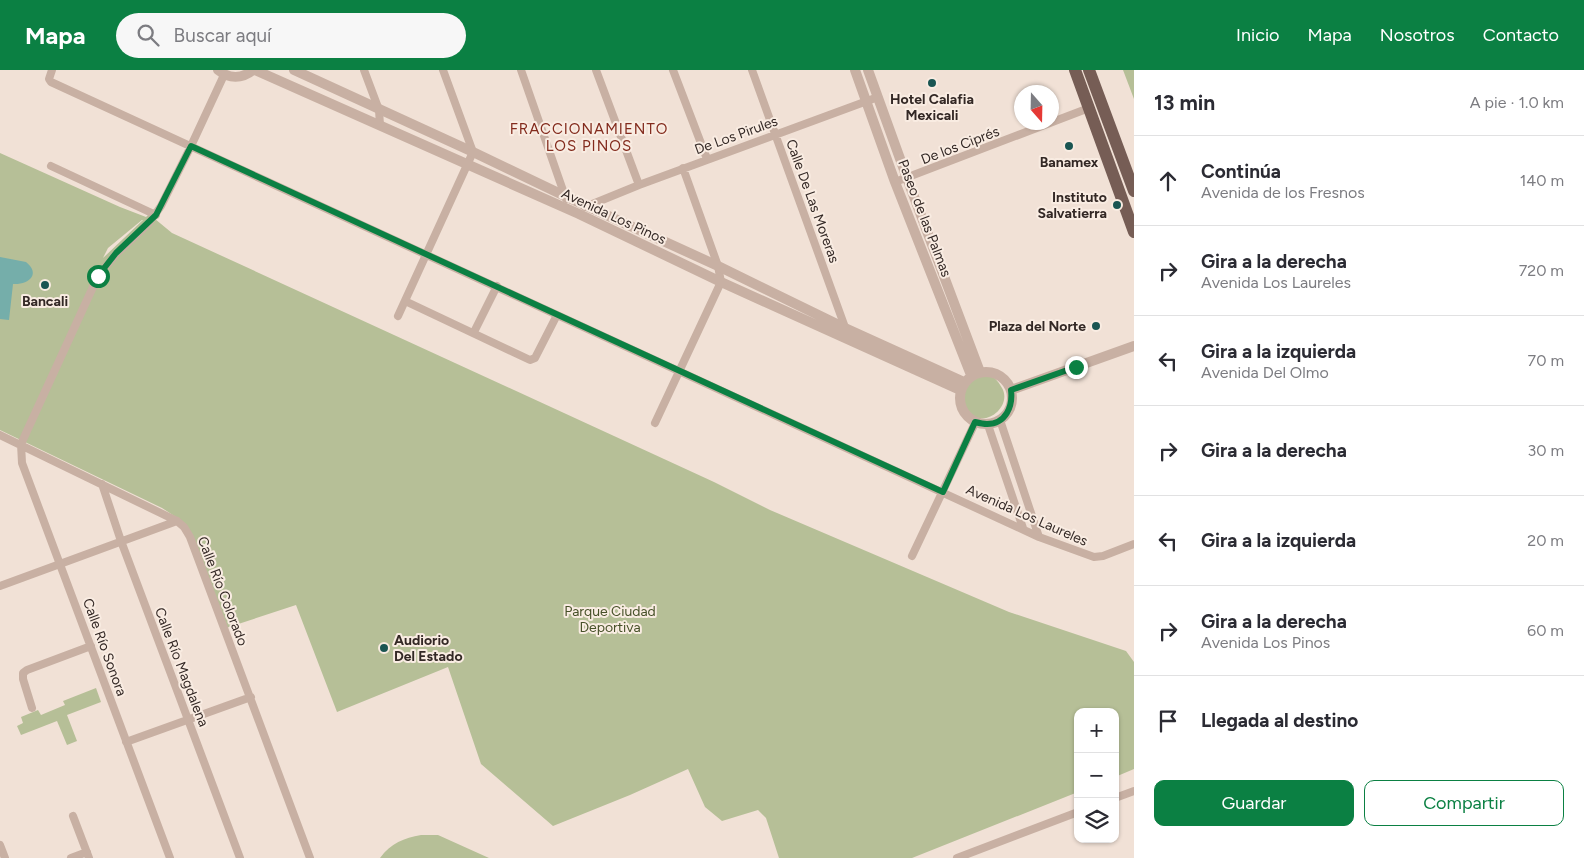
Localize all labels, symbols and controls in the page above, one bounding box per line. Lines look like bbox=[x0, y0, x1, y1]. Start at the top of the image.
search box bbox=[116, 13, 466, 58]
text: Mapa bbox=[25, 21, 86, 50]
icon: search bbox=[134, 21, 162, 49]
text: Buscar aquí bbox=[174, 24, 271, 47]
text: Inicio bbox=[1236, 24, 1280, 46]
text: Mapa bbox=[1308, 24, 1352, 46]
text: Nosotros bbox=[1380, 24, 1455, 46]
text: Contacto bbox=[1483, 24, 1559, 46]
marker: Hotel Calafia Mexicali bbox=[926, 77, 938, 89]
north arrow bbox=[1014, 85, 1059, 130]
text: 13 min bbox=[1154, 90, 1215, 115]
place label: Hotel Calafia Mexicali bbox=[890, 91, 974, 124]
text: A pie · 1.0 km bbox=[1470, 93, 1564, 112]
street label: De Los Pirules bbox=[692, 113, 780, 158]
district label: FRACCIONAMIENTO LOS PINOS bbox=[510, 120, 668, 155]
street label: De los Ciprés bbox=[919, 123, 1002, 168]
street label: Calle De Las Moreras bbox=[782, 137, 843, 265]
marker: Banamex bbox=[1063, 140, 1075, 152]
place label: Banamex bbox=[1040, 154, 1099, 171]
street label: Paseo de las Palmas bbox=[894, 157, 955, 279]
text: Continúa bbox=[1201, 160, 1281, 183]
icon: ahead bbox=[1154, 167, 1182, 195]
text: 140 m bbox=[1520, 171, 1564, 190]
text: Avenida de los Fresnos bbox=[1201, 183, 1365, 202]
street label: Avenida Los Pinos bbox=[559, 185, 669, 248]
place label: Instituto Salvatierra bbox=[1037, 189, 1107, 222]
marker: Instituto Salvatierra bbox=[1111, 199, 1123, 211]
text: Gira a la derecha bbox=[1201, 250, 1347, 273]
icon: right bbox=[1154, 257, 1182, 285]
text: 720 m bbox=[1519, 261, 1564, 280]
route start bbox=[87, 265, 110, 288]
text: Avenida Los Laureles bbox=[1201, 273, 1351, 292]
marker: Bancali bbox=[39, 279, 51, 291]
place label: Bancali bbox=[22, 293, 68, 310]
place label: Plaza del Norte bbox=[989, 318, 1086, 335]
marker: Plaza del Norte bbox=[1090, 320, 1102, 332]
text: Gira a la izquierda bbox=[1201, 340, 1356, 363]
icon: left bbox=[1154, 347, 1182, 375]
text: 70 m bbox=[1528, 351, 1564, 370]
route end bbox=[1065, 356, 1088, 379]
text: Avenida Del Olmo bbox=[1201, 363, 1329, 382]
icon: right bbox=[1154, 437, 1182, 465]
text: Gira a la derecha bbox=[1201, 439, 1347, 462]
text: 30 m bbox=[1527, 441, 1564, 460]
street label: Avenida Los Laureles bbox=[963, 481, 1090, 550]
icon: left bbox=[1154, 527, 1182, 555]
text: Gira a la izquierda bbox=[1201, 529, 1356, 552]
text: 20 m bbox=[1527, 531, 1564, 550]
street label: Calle Río Colorado bbox=[194, 534, 251, 648]
street label: Calle Río Sonora bbox=[79, 596, 130, 698]
park label: Parque Ciudad Deportiva bbox=[564, 603, 656, 636]
street label: Calle Río Magdalena bbox=[151, 605, 212, 729]
text: Gira a la derecha bbox=[1201, 610, 1347, 633]
icon: right bbox=[1154, 617, 1182, 645]
text: 60 m bbox=[1527, 621, 1564, 640]
place label: Audiorio Del Estado bbox=[394, 632, 463, 665]
text: Avenida Los Pinos bbox=[1201, 633, 1330, 652]
marker: Audiorio Del Estado bbox=[378, 642, 390, 654]
icon: arrive bbox=[1154, 707, 1182, 735]
map controls bbox=[1074, 708, 1119, 843]
button: + bbox=[1074, 708, 1119, 753]
text: Llegada al destino bbox=[1201, 709, 1358, 732]
button: − bbox=[1074, 753, 1119, 798]
button: Guardar bbox=[1154, 780, 1354, 826]
button: Compartir bbox=[1364, 780, 1564, 826]
button: layers bbox=[1074, 798, 1119, 843]

